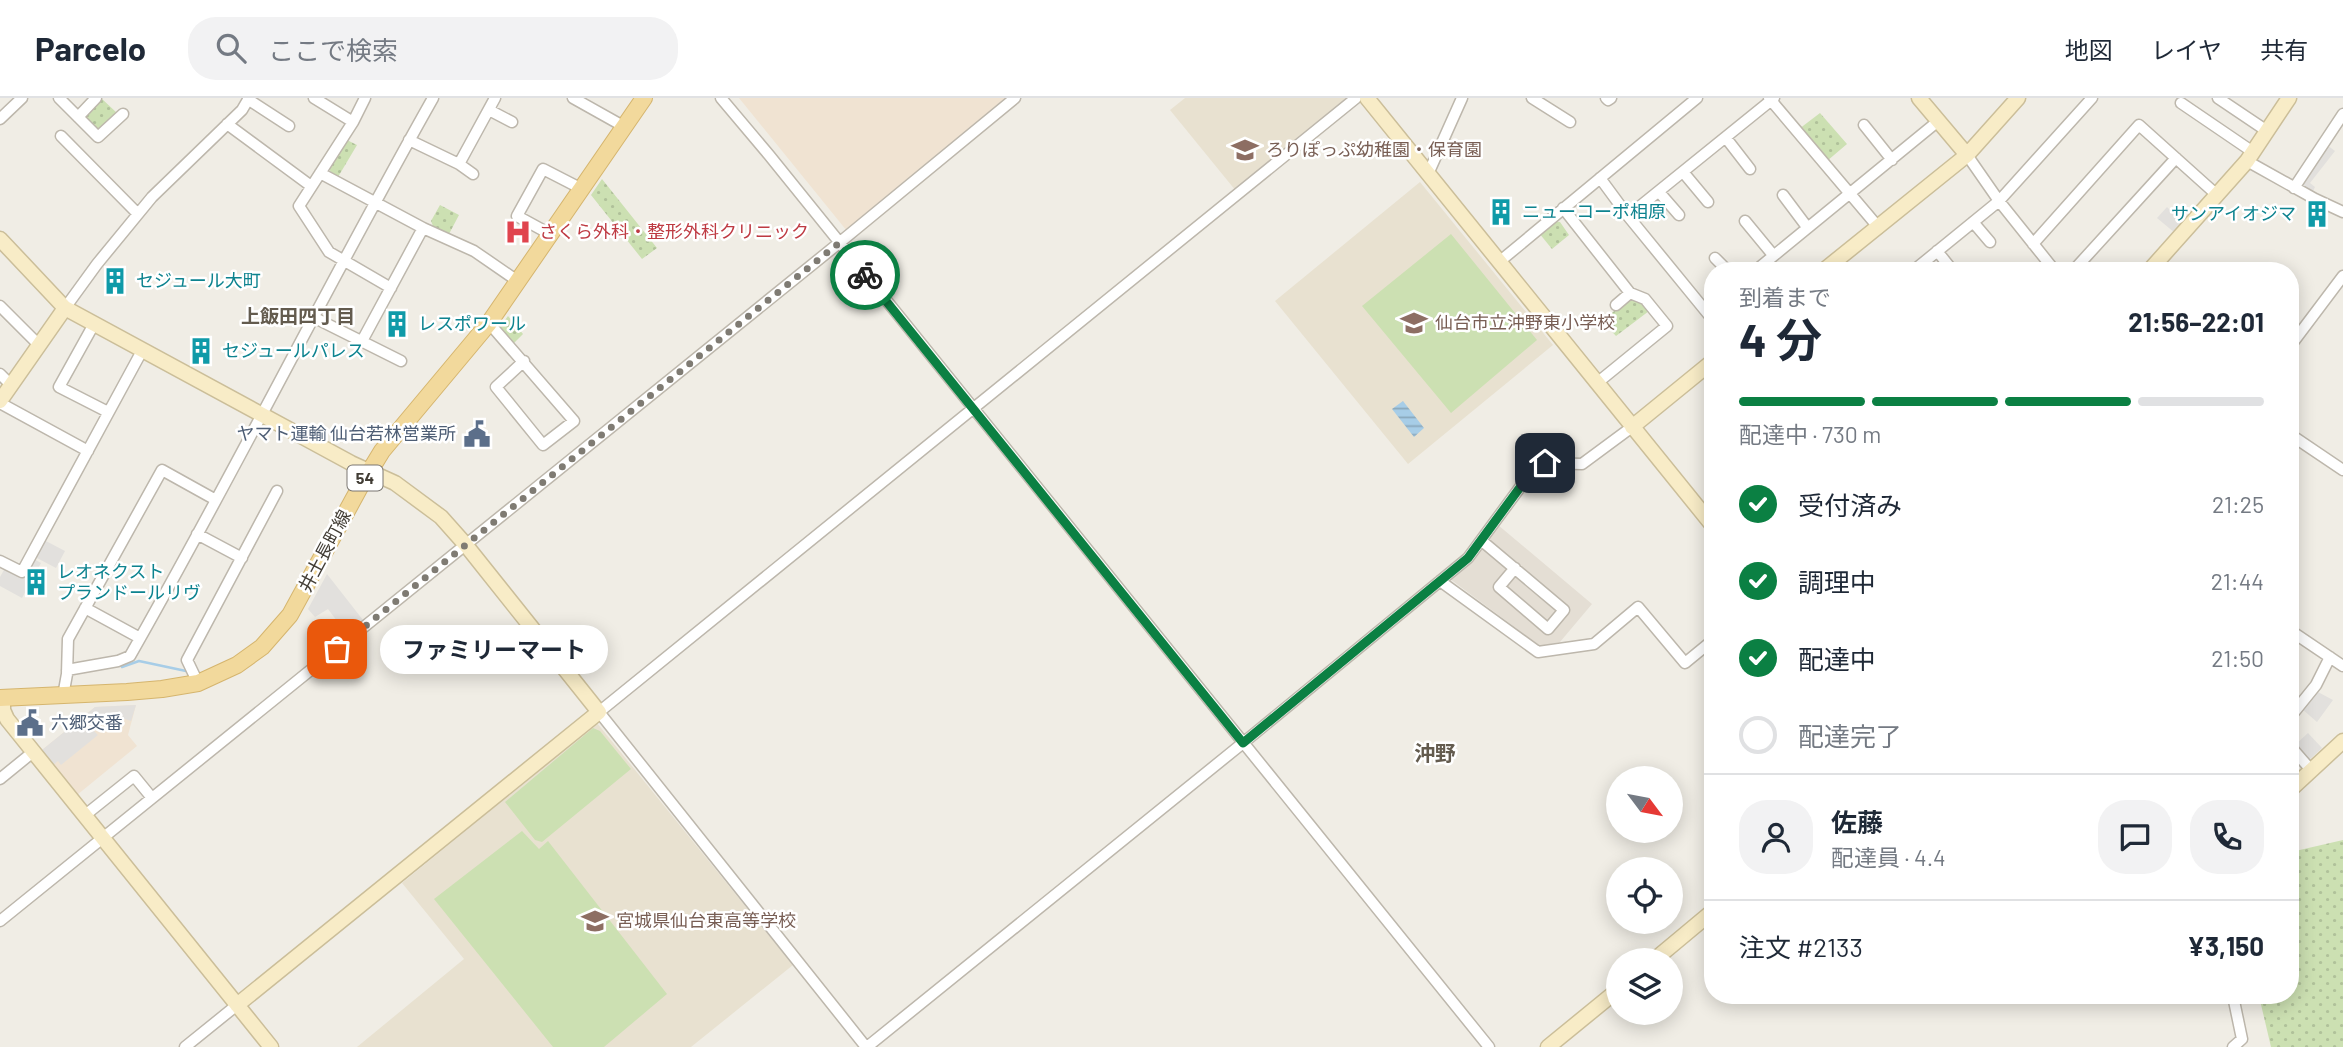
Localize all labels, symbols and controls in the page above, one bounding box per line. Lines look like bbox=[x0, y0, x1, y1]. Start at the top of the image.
search box bbox=[188, 17, 678, 80]
text: Parcelo bbox=[35, 28, 146, 68]
icon: search bbox=[212, 29, 250, 67]
text: ここで検索 bbox=[268, 34, 398, 65]
text: 地図 bbox=[2065, 35, 2113, 64]
text: レイヤ bbox=[2151, 35, 2222, 64]
text: 共有 bbox=[2260, 35, 2308, 64]
school or university icon: ろりぽっぷ幼稚園・保育園 bbox=[1230, 135, 1260, 165]
place label: ろりぽっぷ幼稚園・保育園 bbox=[1266, 138, 1482, 160]
building icon: ニューコーポ相原 bbox=[1486, 197, 1516, 227]
building icon: サンアイオジマ bbox=[2302, 199, 2332, 229]
place label: ニューコーポ相原 bbox=[1522, 200, 1666, 222]
place label: サンアイオジマ bbox=[2171, 202, 2296, 224]
hospital icon: さくら外科・整形外科クリニック bbox=[503, 217, 533, 247]
place label: さくら外科・整形外科クリニック bbox=[539, 220, 809, 242]
courier bbox=[830, 240, 900, 310]
icon: bike bbox=[846, 256, 884, 294]
building icon: セジュール大町 bbox=[100, 266, 130, 296]
place label: セジュール大町 bbox=[136, 269, 261, 291]
text: 到着まで bbox=[1739, 283, 1831, 311]
district label: 上飯田四丁目 bbox=[241, 304, 355, 327]
text: 21:56–22:01 bbox=[2128, 306, 2264, 337]
school or university icon: 仙台市立沖野東小学校 bbox=[1399, 308, 1429, 338]
building icon: レスポワール bbox=[382, 309, 412, 339]
place label: 仙台市立沖野東小学校 bbox=[1435, 311, 1615, 333]
text: 4 分 bbox=[1739, 311, 1822, 366]
place label: レスポワール bbox=[418, 312, 526, 334]
building icon: セジュールパレス bbox=[186, 336, 216, 366]
place label: セジュールパレス bbox=[222, 339, 365, 361]
public building icon: ヤマト運輸 仙台若林営業所 bbox=[462, 419, 492, 449]
text: 配達中 · 730 m bbox=[1739, 420, 1881, 448]
place label: ヤマト運輸 仙台若林営業所 bbox=[236, 422, 456, 444]
pin bbox=[1515, 433, 1575, 493]
icon: home bbox=[1526, 444, 1564, 482]
road number: 54 bbox=[348, 466, 382, 490]
icon: check bbox=[1739, 485, 1777, 523]
text: 受付済み bbox=[1798, 489, 1902, 520]
text: 21:25 bbox=[2212, 490, 2264, 518]
street label: 井土長町線 bbox=[293, 506, 355, 595]
place label: レオネクスト プランドールリヴ bbox=[57, 560, 201, 603]
icon: check bbox=[1739, 562, 1777, 600]
text: 調理中 bbox=[1798, 566, 1876, 597]
building icon: レオネクスト プランドールリヴ bbox=[21, 567, 51, 597]
text: 21:44 bbox=[2211, 567, 2264, 595]
pin bbox=[307, 619, 367, 679]
callout: ファミリーマート bbox=[379, 624, 606, 674]
icon: bag bbox=[318, 630, 356, 668]
text: ファミリーマート bbox=[402, 635, 586, 663]
icon: check bbox=[1739, 639, 1777, 677]
text: 配達中 bbox=[1798, 643, 1876, 674]
text: 21:50 bbox=[2211, 644, 2264, 672]
public building icon: 六郷交番 bbox=[15, 708, 45, 738]
place label: 六郷交番 bbox=[51, 711, 123, 733]
text: 配達完了 bbox=[1798, 720, 1902, 751]
district label: 沖野 bbox=[1414, 740, 1456, 765]
north arrow bbox=[1606, 766, 1684, 844]
map controls bbox=[1606, 766, 1683, 1025]
button: person bbox=[1739, 800, 1813, 874]
button: chat bbox=[2098, 800, 2172, 874]
button: phone bbox=[2190, 800, 2264, 874]
text: 佐藤 bbox=[1831, 806, 1883, 837]
text: 配達員 · 4.4 bbox=[1831, 843, 1946, 871]
button: locate bbox=[1606, 857, 1683, 934]
school or university icon: 宮城県仙台東高等学校 bbox=[580, 906, 610, 936]
place label: 宮城県仙台東高等学校 bbox=[616, 909, 796, 931]
text: ¥3,150 bbox=[2187, 930, 2264, 961]
text: 注文 #2133 bbox=[1739, 931, 1863, 962]
button: layers bbox=[1606, 948, 1683, 1025]

